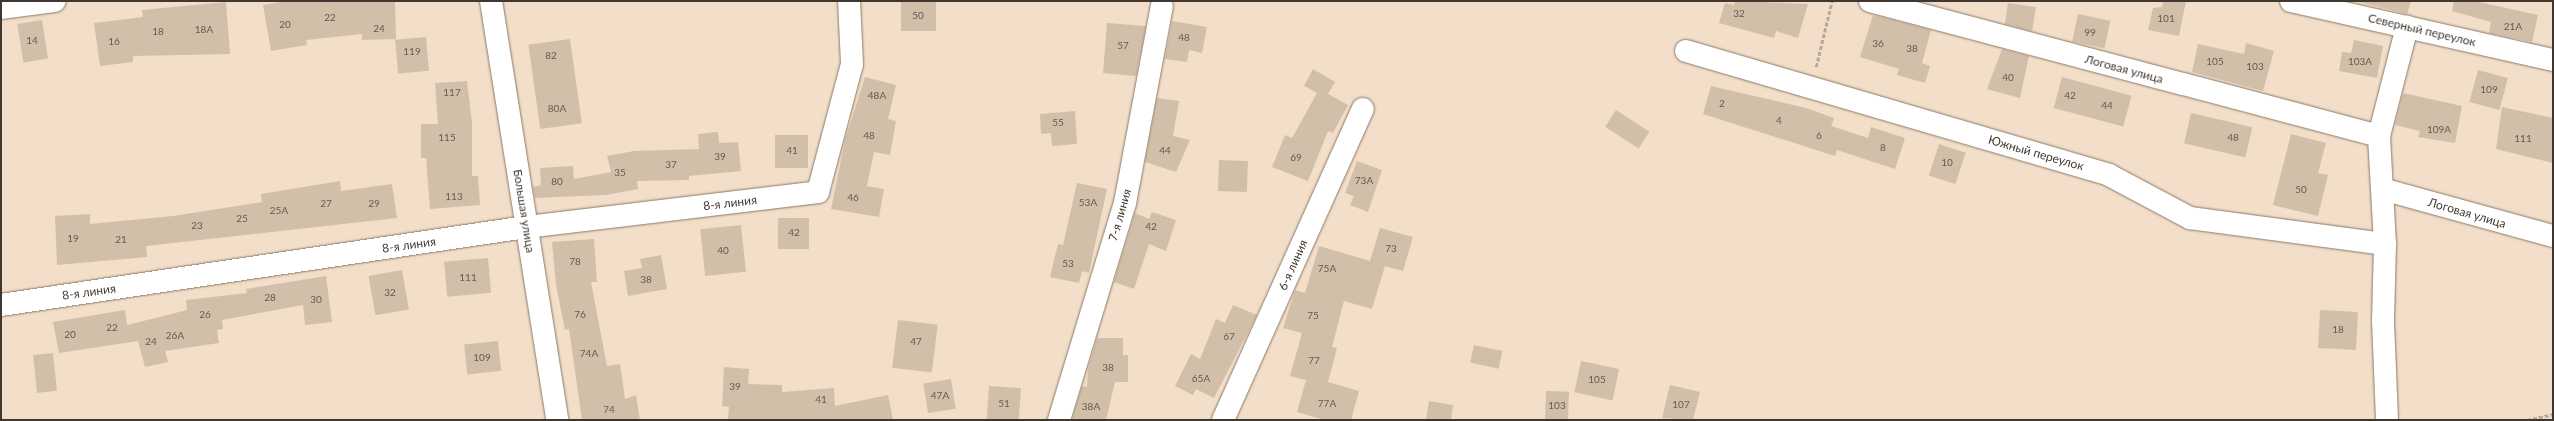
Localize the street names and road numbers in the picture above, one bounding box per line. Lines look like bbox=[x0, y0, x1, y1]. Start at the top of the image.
street label: Северный переулок bbox=[2367, 11, 2477, 49]
street label: Логовая улица bbox=[2083, 52, 2165, 86]
street label: Южный переулок bbox=[1987, 132, 2085, 174]
street label: Большая улица bbox=[510, 168, 538, 254]
street label: 7-я линия bbox=[1106, 187, 1134, 243]
street label: 8-я линия bbox=[702, 193, 758, 213]
street label: Логовая улица bbox=[2426, 195, 2508, 231]
street label: 8-я линия bbox=[381, 234, 437, 256]
street label: 6-я линия bbox=[1275, 237, 1311, 293]
street label: 8-я линия bbox=[61, 281, 117, 303]

